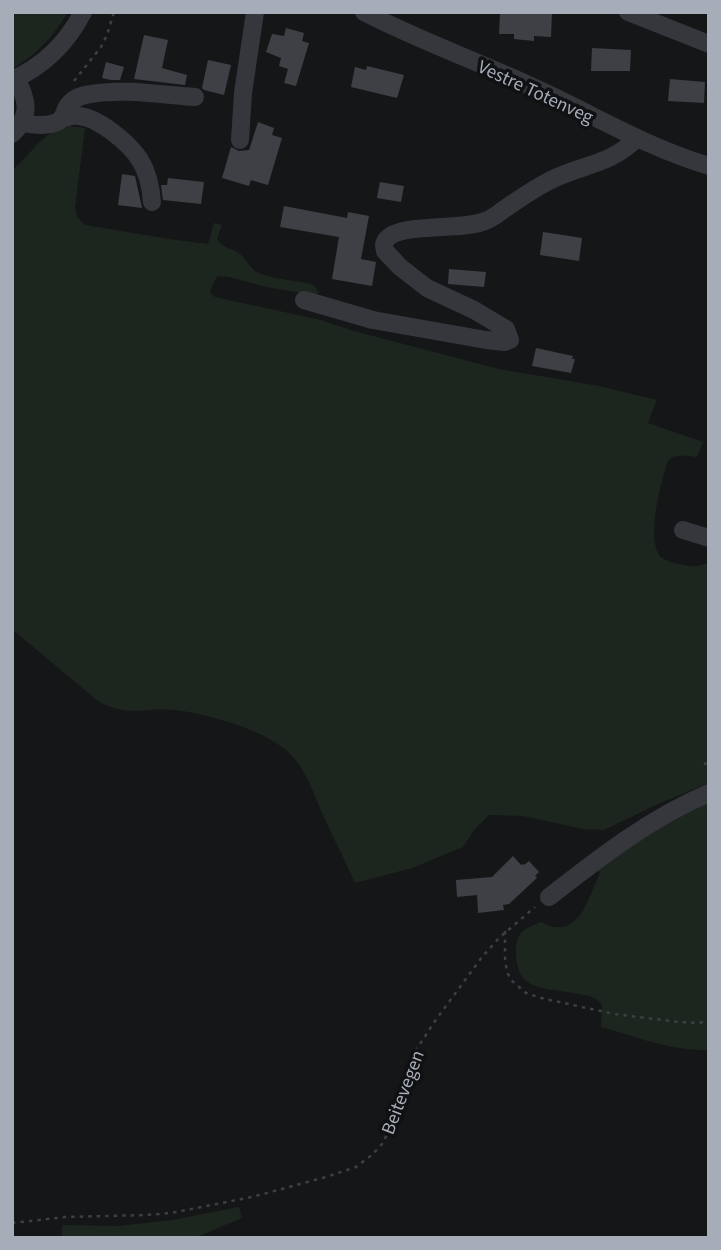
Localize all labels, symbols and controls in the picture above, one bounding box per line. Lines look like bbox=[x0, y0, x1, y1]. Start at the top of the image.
street label: Vestre Totenveg bbox=[473, 54, 598, 131]
street label: Beitevegen bbox=[375, 1047, 432, 1139]

